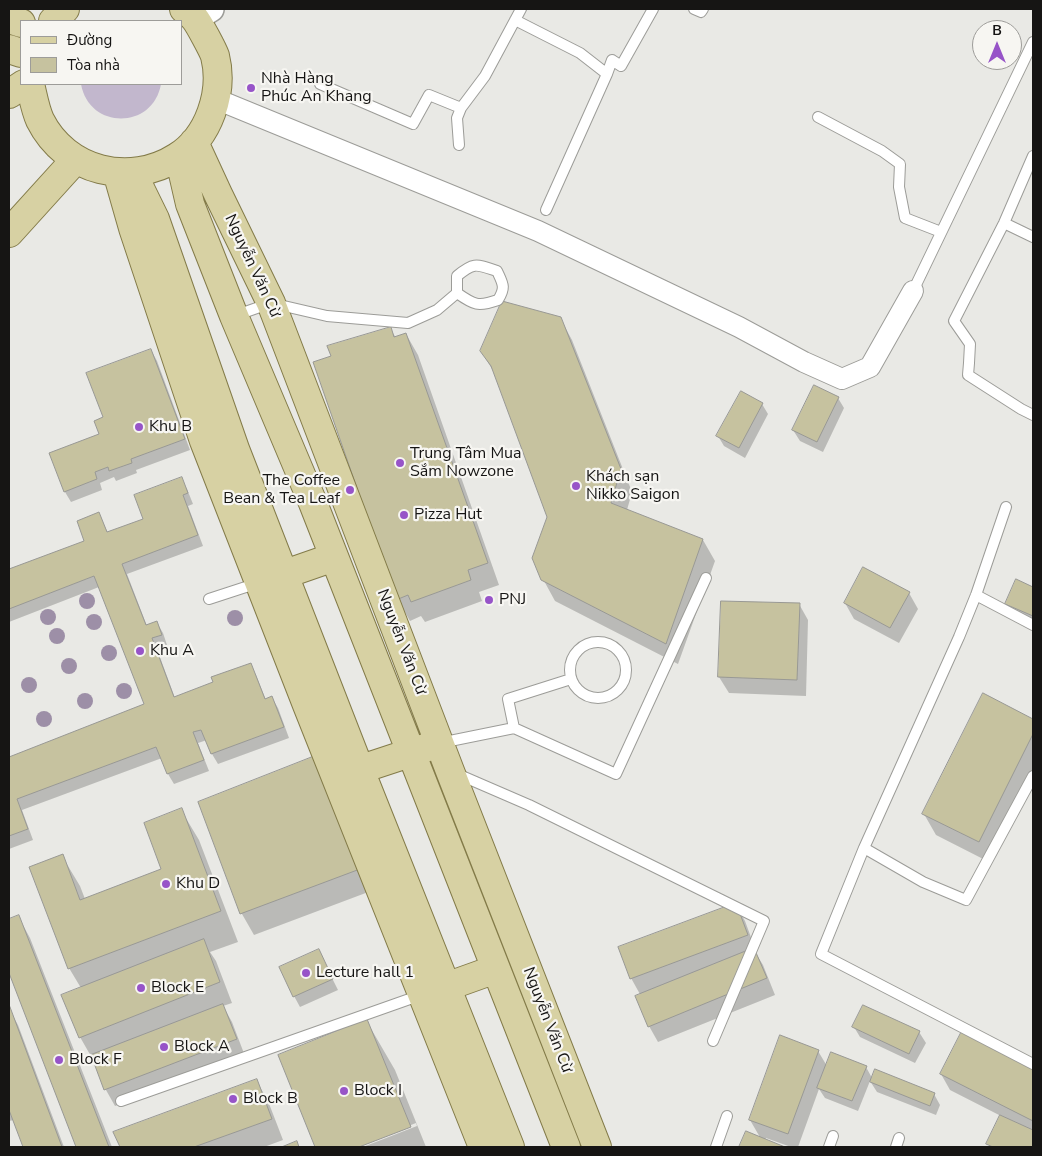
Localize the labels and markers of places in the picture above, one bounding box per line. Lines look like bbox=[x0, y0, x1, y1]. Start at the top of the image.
place label: Nhà Hàng Phúc An Khang bbox=[261, 69, 372, 107]
marker: Nhà Hàng Phúc An Khang bbox=[245, 82, 257, 94]
place label: Khu B bbox=[149, 417, 192, 437]
marker: Khu B bbox=[133, 421, 145, 433]
place label: Trung Tâm Mua Sắm Nowzone bbox=[410, 444, 522, 482]
marker: Trung Tâm Mua Sắm Nowzone bbox=[394, 457, 406, 469]
place label: Khách sạn Nikko Saigon bbox=[586, 467, 680, 505]
place label: The Coffee Bean & Tea Leaf bbox=[223, 471, 340, 509]
marker: Khách sạn Nikko Saigon bbox=[570, 480, 582, 492]
marker: The Coffee Bean & Tea Leaf bbox=[344, 484, 356, 496]
place label: Pizza Hut bbox=[414, 505, 482, 525]
marker: Pizza Hut bbox=[398, 509, 410, 521]
place label: PNJ bbox=[499, 590, 526, 610]
marker: PNJ bbox=[483, 594, 495, 606]
place label: Khu A bbox=[150, 641, 194, 661]
marker: Khu A bbox=[134, 645, 146, 657]
place label: Khu D bbox=[176, 874, 220, 894]
marker: Khu D bbox=[160, 878, 172, 890]
place label: Lecture hall 1 bbox=[316, 963, 414, 983]
marker: Lecture hall 1 bbox=[300, 967, 312, 979]
place label: Block E bbox=[151, 978, 204, 998]
marker: Block E bbox=[135, 982, 147, 994]
place label: Block A bbox=[174, 1037, 230, 1057]
marker: Block A bbox=[158, 1041, 170, 1053]
place label: Block F bbox=[69, 1050, 122, 1070]
marker: Block F bbox=[53, 1054, 65, 1066]
place label: Block I bbox=[354, 1081, 402, 1101]
marker: Block I bbox=[338, 1085, 350, 1097]
place label: Block B bbox=[243, 1089, 298, 1109]
marker: Block B bbox=[227, 1093, 239, 1105]

